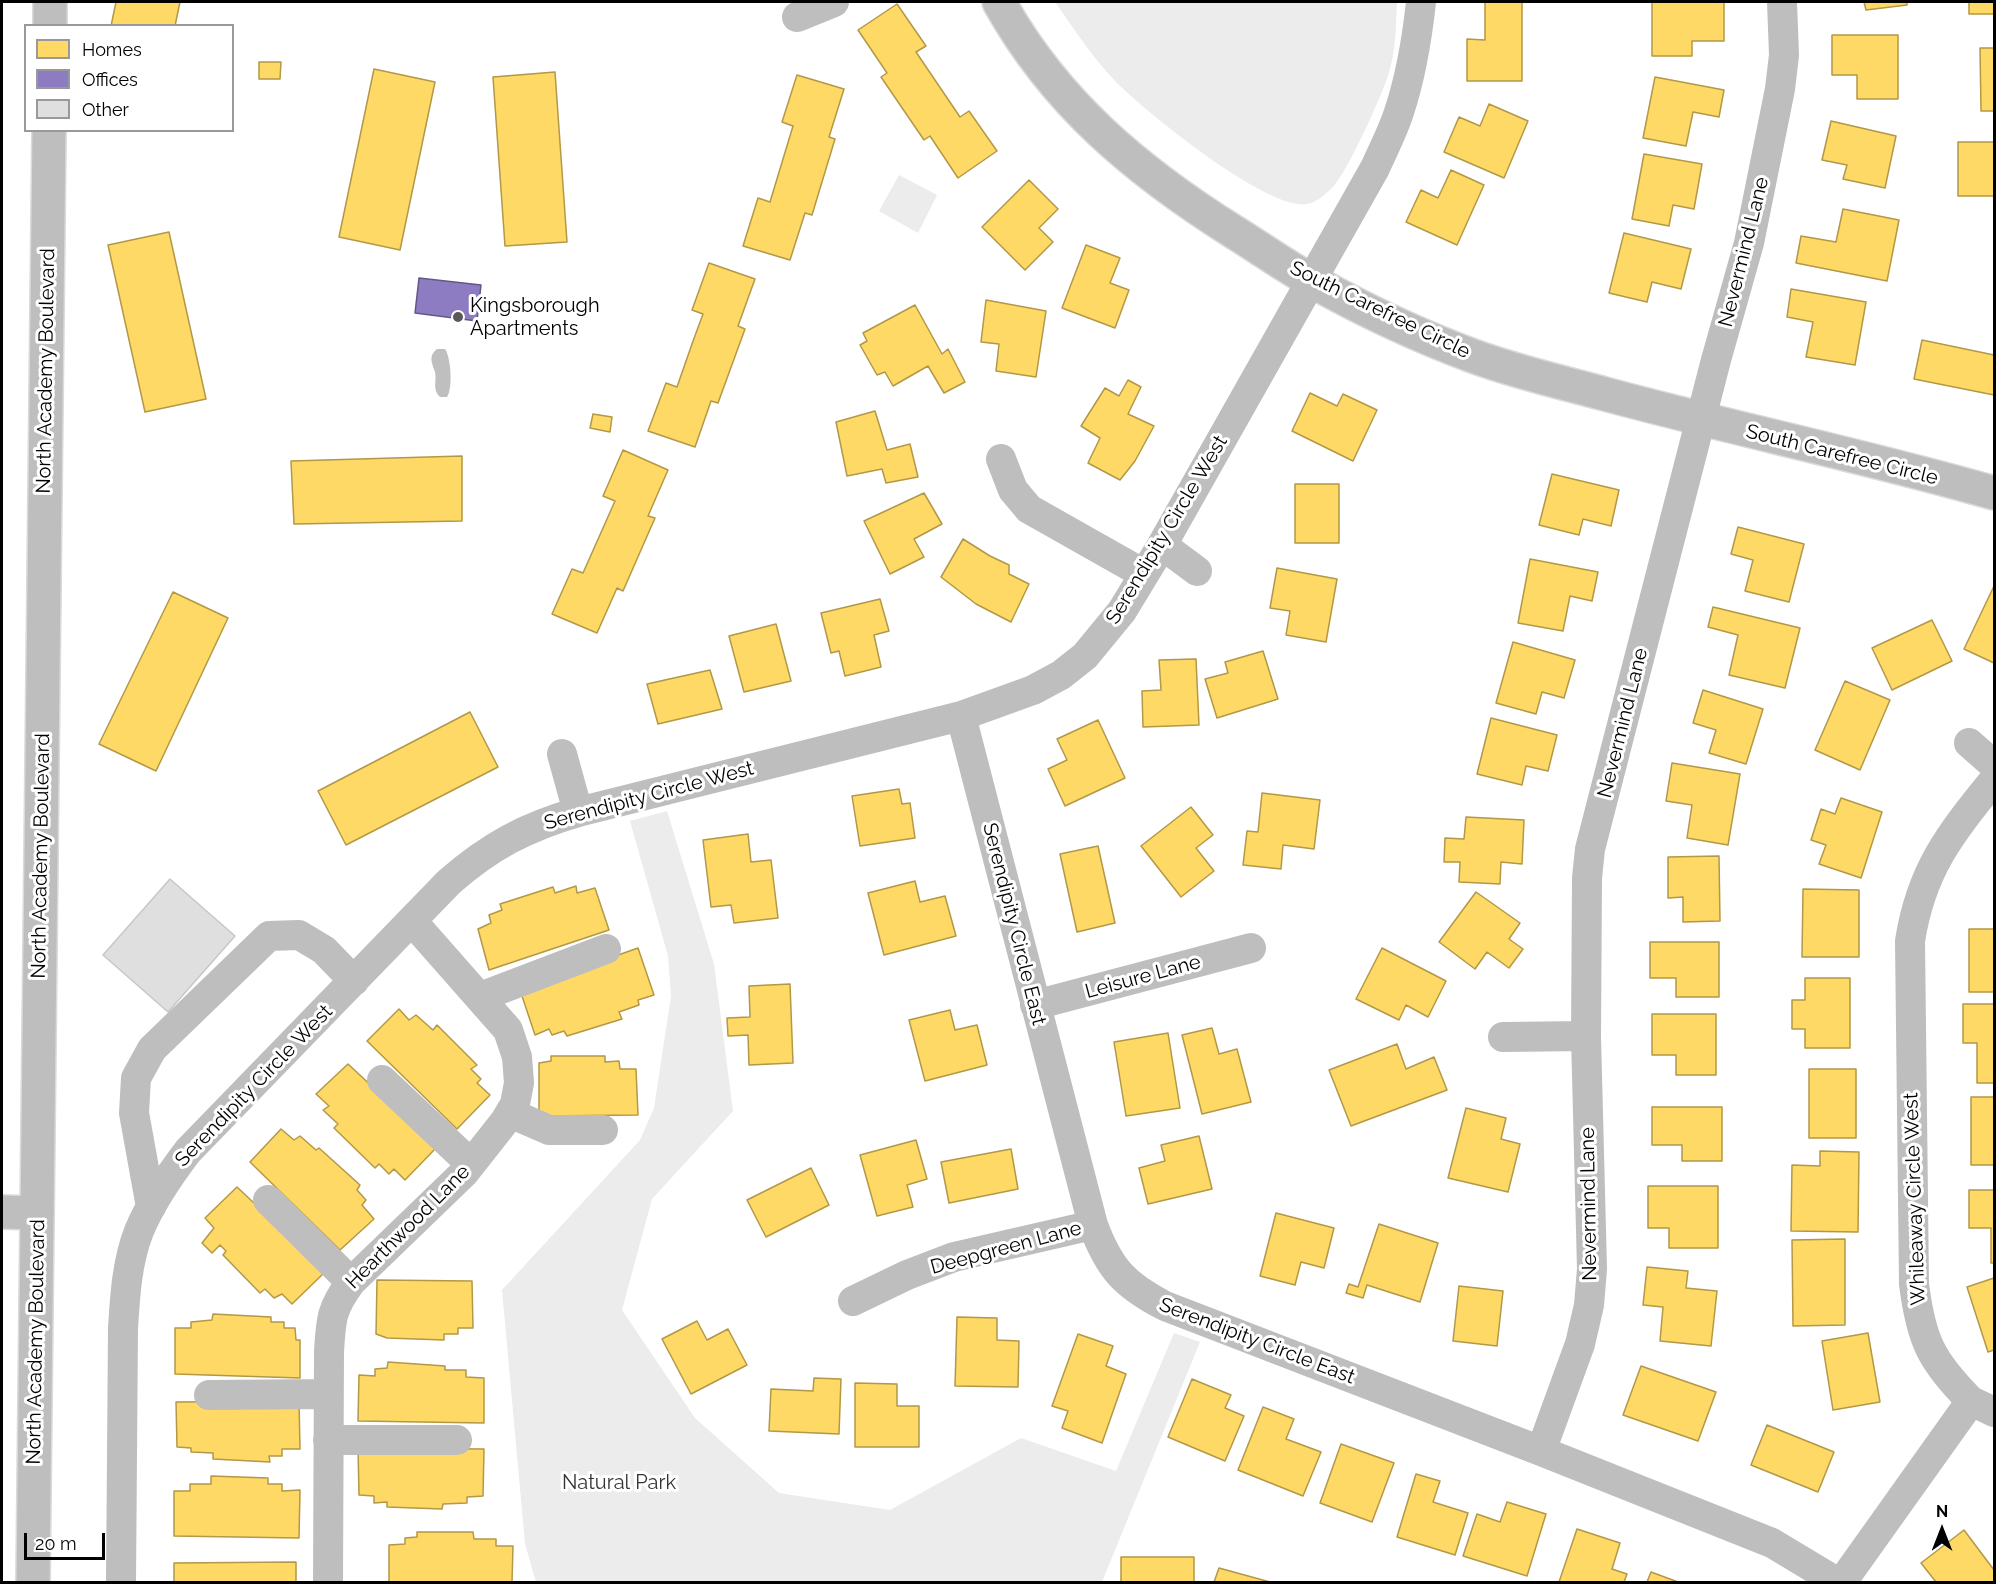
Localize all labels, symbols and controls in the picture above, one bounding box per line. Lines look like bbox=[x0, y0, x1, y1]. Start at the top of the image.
legend bbox=[24, 24, 234, 132]
text: Homes bbox=[82, 39, 142, 60]
text: Offices bbox=[82, 69, 138, 90]
text: Other bbox=[82, 99, 129, 120]
street label: Nevermind Lane bbox=[1714, 175, 1774, 329]
street label: North Academy Boulevard bbox=[32, 248, 60, 494]
street label: South Carefree Circle bbox=[1286, 256, 1474, 364]
place label: Kingsborough Apartments bbox=[470, 294, 600, 341]
marker: Kingsborough Apartments bbox=[451, 310, 465, 324]
street label: South Carefree Circle bbox=[1743, 420, 1941, 490]
street label: Serendipity Circle West bbox=[1101, 431, 1233, 629]
street label: Nevermind Lane bbox=[1593, 646, 1653, 800]
street label: North Academy Boulevard bbox=[27, 733, 55, 979]
street label: Serendipity Circle West bbox=[542, 756, 756, 836]
street label: Serendipity Circle East bbox=[977, 820, 1051, 1028]
street label: Leisure Lane bbox=[1083, 950, 1203, 1004]
street label: Serendipity Circle West bbox=[170, 1000, 338, 1172]
street label: Whileaway Circle West bbox=[1899, 1092, 1931, 1306]
street label: Nevermind Lane bbox=[1576, 1127, 1602, 1281]
street label: Hearthwood Lane bbox=[341, 1160, 475, 1294]
street label: Deepgreen Lane bbox=[928, 1216, 1084, 1280]
street label: North Academy Boulevard bbox=[22, 1219, 50, 1465]
street label: Serendipity Circle East bbox=[1156, 1293, 1358, 1389]
park label: Natural Park bbox=[562, 1471, 676, 1495]
north arrow bbox=[1912, 1500, 1972, 1560]
text: N bbox=[1936, 1502, 1948, 1521]
scale bar bbox=[27, 1521, 108, 1559]
text: 20 m bbox=[35, 1533, 77, 1554]

